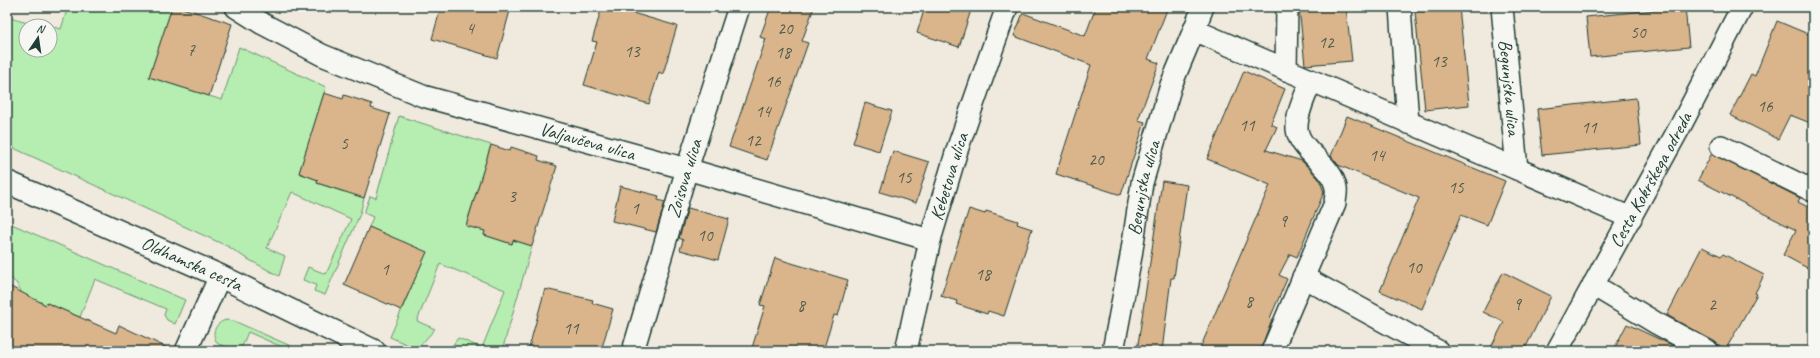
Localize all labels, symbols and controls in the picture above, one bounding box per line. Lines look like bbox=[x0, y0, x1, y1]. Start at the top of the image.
north arrow bbox=[18, 18, 58, 58]
house number: 4 bbox=[466, 18, 476, 39]
house number: 20 bbox=[777, 18, 794, 39]
text: N bbox=[35, 21, 47, 36]
house number: 50 bbox=[1630, 22, 1647, 43]
house number: 12 bbox=[1318, 32, 1335, 53]
street label: Begunjska ulica bbox=[1493, 39, 1526, 139]
house number: 7 bbox=[187, 40, 196, 61]
house number: 13 bbox=[624, 41, 641, 62]
house number: 18 bbox=[775, 42, 793, 63]
house number: 13 bbox=[1431, 51, 1448, 72]
house number: 16 bbox=[765, 71, 782, 92]
house number: 16 bbox=[1757, 96, 1774, 117]
house number: 14 bbox=[755, 101, 773, 122]
street label: Cesta Kokrškega odreda bbox=[1604, 107, 1698, 252]
house number: 11 bbox=[1239, 115, 1256, 136]
street label: Valjavčeva ulica bbox=[537, 117, 639, 166]
house number: 11 bbox=[1581, 117, 1598, 138]
street label: Kebetova ulica bbox=[925, 128, 975, 223]
house number: 12 bbox=[745, 130, 762, 151]
house number: 5 bbox=[340, 133, 349, 154]
street label: Zoisova ulica bbox=[661, 135, 708, 221]
street label: Begunjska ulica bbox=[1122, 136, 1167, 237]
house number: 14 bbox=[1369, 145, 1387, 166]
house number: 20 bbox=[1088, 149, 1105, 170]
house number: 15 bbox=[896, 167, 913, 188]
house number: 15 bbox=[1448, 177, 1465, 198]
house number: 3 bbox=[508, 186, 517, 207]
house number: 1 bbox=[631, 198, 640, 219]
house number: 9 bbox=[1279, 211, 1288, 232]
house number: 10 bbox=[697, 225, 714, 246]
street label: Oldhamska cesta bbox=[138, 231, 248, 298]
house number: 10 bbox=[1406, 257, 1423, 278]
house number: 1 bbox=[381, 259, 390, 280]
house number: 18 bbox=[975, 264, 993, 285]
house number: 8 bbox=[1245, 291, 1255, 312]
house number: 9 bbox=[1513, 294, 1522, 315]
house number: 2 bbox=[1708, 294, 1717, 315]
house number: 8 bbox=[797, 295, 807, 316]
house number: 11 bbox=[563, 318, 580, 339]

